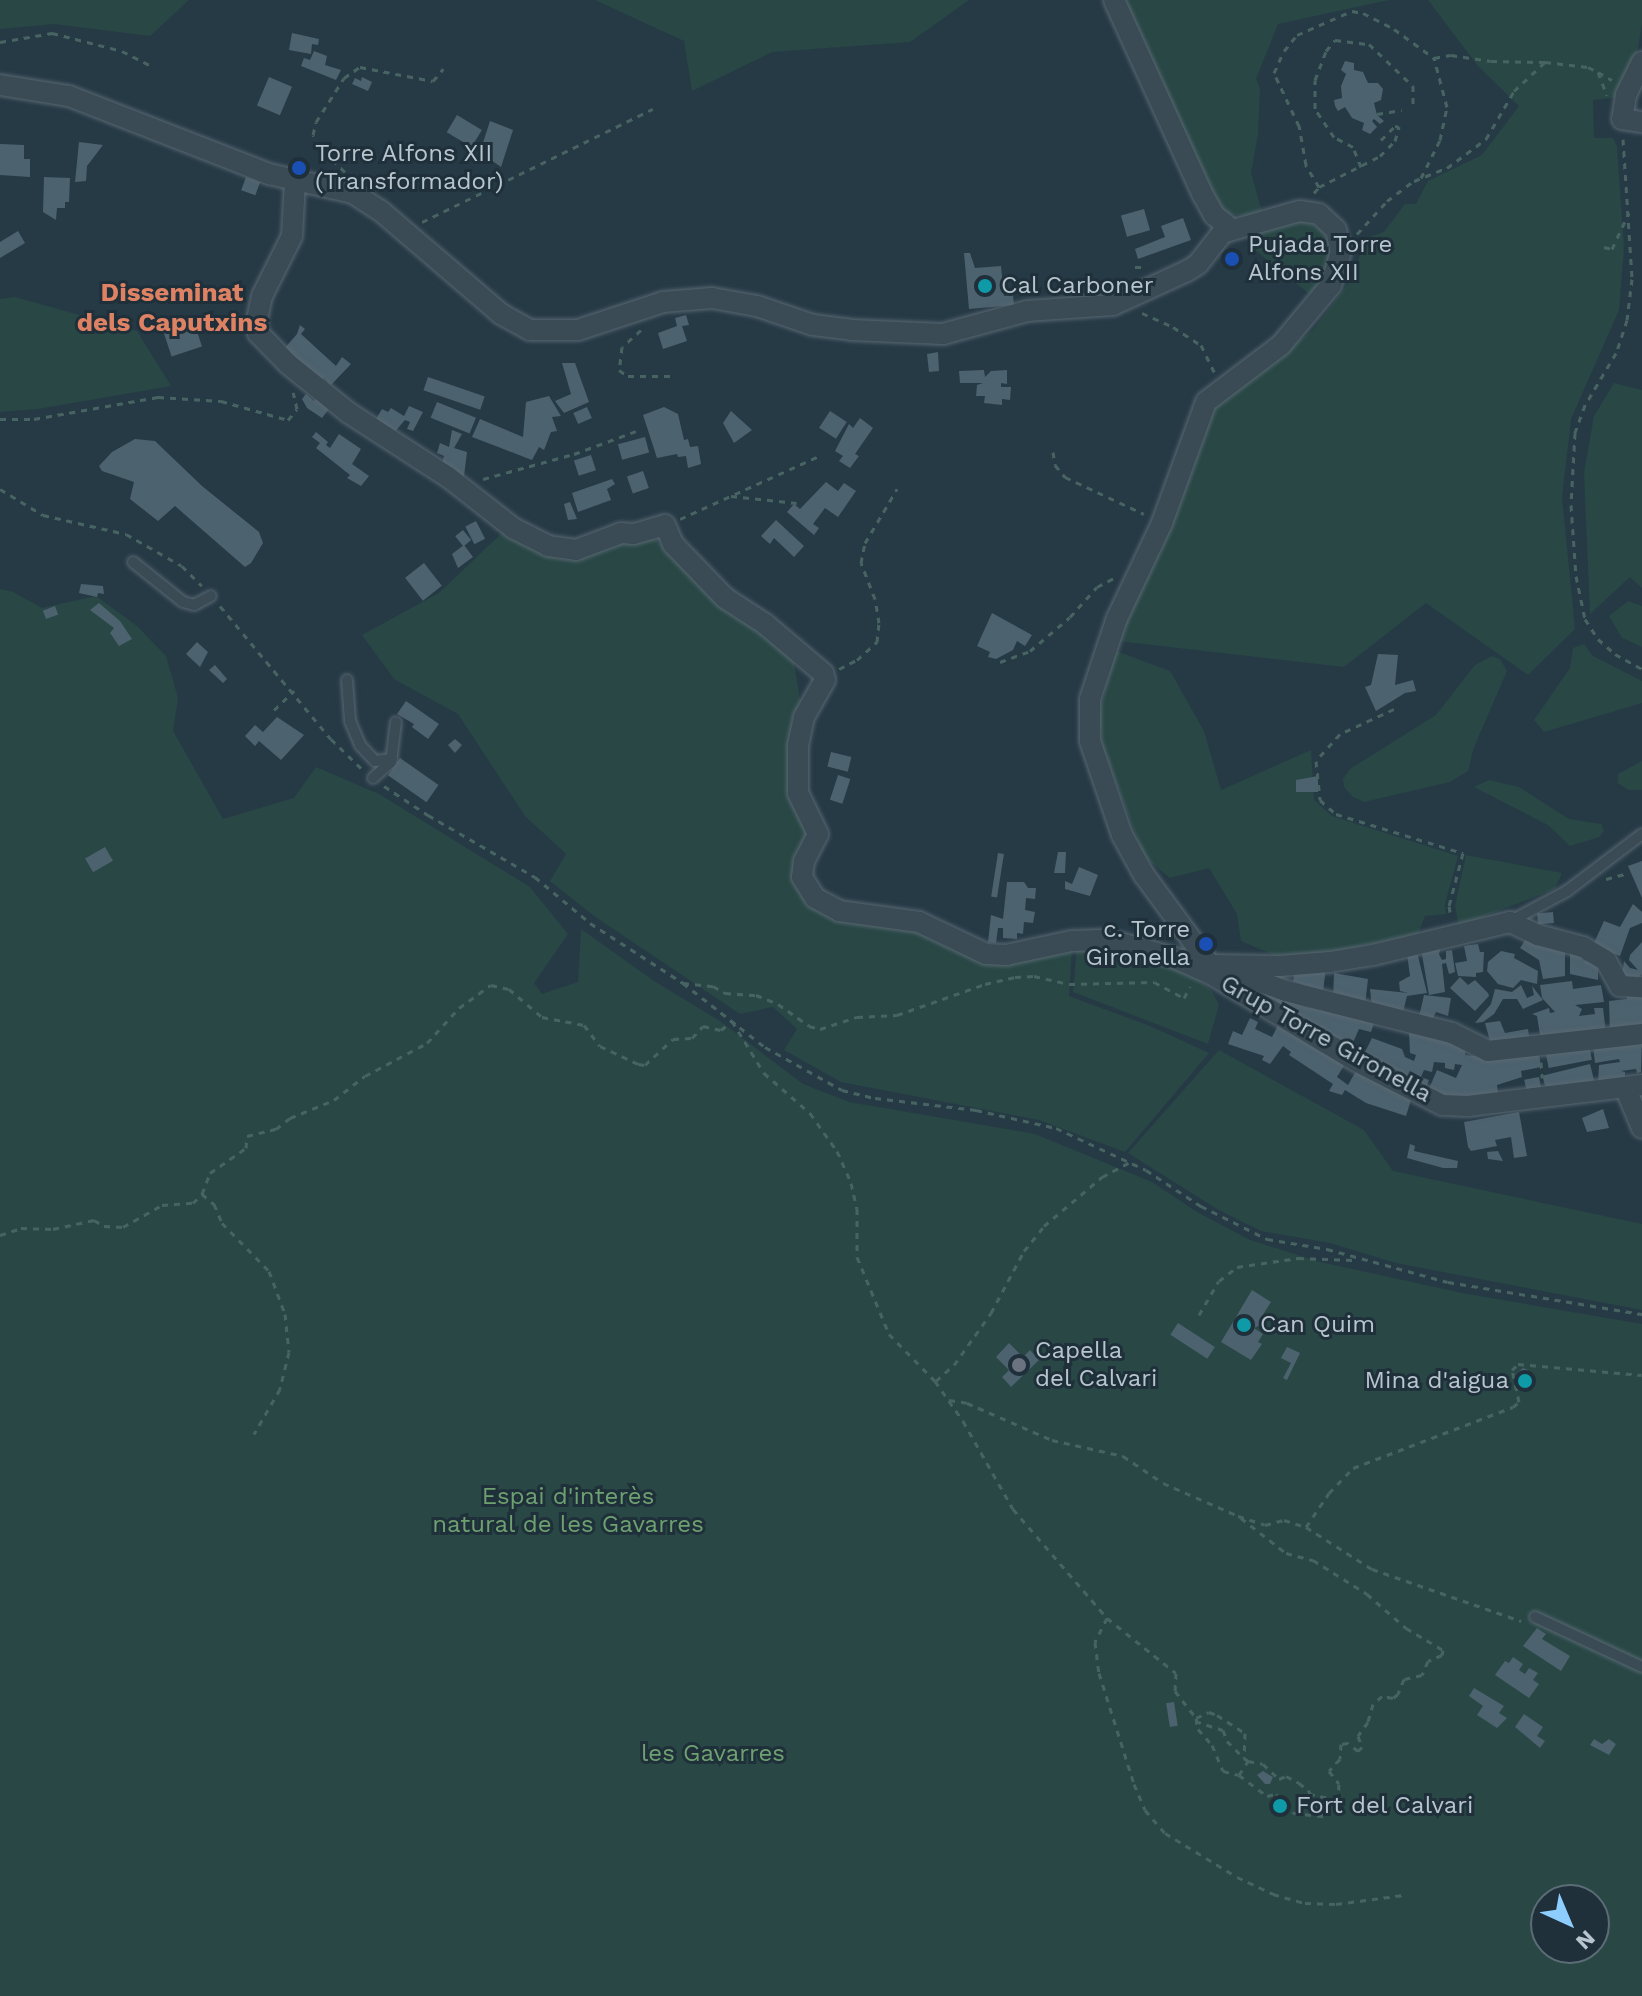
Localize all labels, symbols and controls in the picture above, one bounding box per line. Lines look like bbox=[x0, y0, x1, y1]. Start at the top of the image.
place label: Torre Alfons XII (Transformador) bbox=[315, 140, 503, 196]
marker: Torre Alfons XII (Transformador) bbox=[290, 159, 308, 177]
place label: Pujada Torre Alfons XII bbox=[1248, 231, 1394, 287]
marker: Pujada Torre Alfons XII bbox=[1223, 250, 1241, 268]
place label: Cal Carboner bbox=[1001, 272, 1154, 300]
district label: Disseminat dels Caputxins bbox=[77, 277, 267, 338]
marker: Cal Carboner bbox=[976, 277, 994, 295]
place label: c. Torre Gironella bbox=[1085, 916, 1190, 972]
marker: c. Torre Gironella bbox=[1197, 935, 1215, 953]
street label: Grup Torre Gironella bbox=[1215, 969, 1437, 1109]
place label: Can Quim bbox=[1260, 1311, 1375, 1339]
marker: Can Quim bbox=[1235, 1316, 1253, 1334]
place label: Capella del Calvari bbox=[1035, 1337, 1158, 1393]
marker: Capella del Calvari bbox=[1010, 1356, 1028, 1374]
place label: Mina d'aigua bbox=[1364, 1367, 1509, 1395]
marker: Mina d'aigua bbox=[1516, 1372, 1534, 1390]
park label: Espai d'interès natural de les Gavarres bbox=[432, 1483, 704, 1539]
park label: les Gavarres bbox=[641, 1740, 785, 1768]
place label: Fort del Calvari bbox=[1296, 1792, 1474, 1820]
marker: Fort del Calvari bbox=[1271, 1797, 1289, 1815]
north arrow bbox=[1530, 1884, 1610, 1964]
text: N bbox=[1571, 1926, 1600, 1955]

